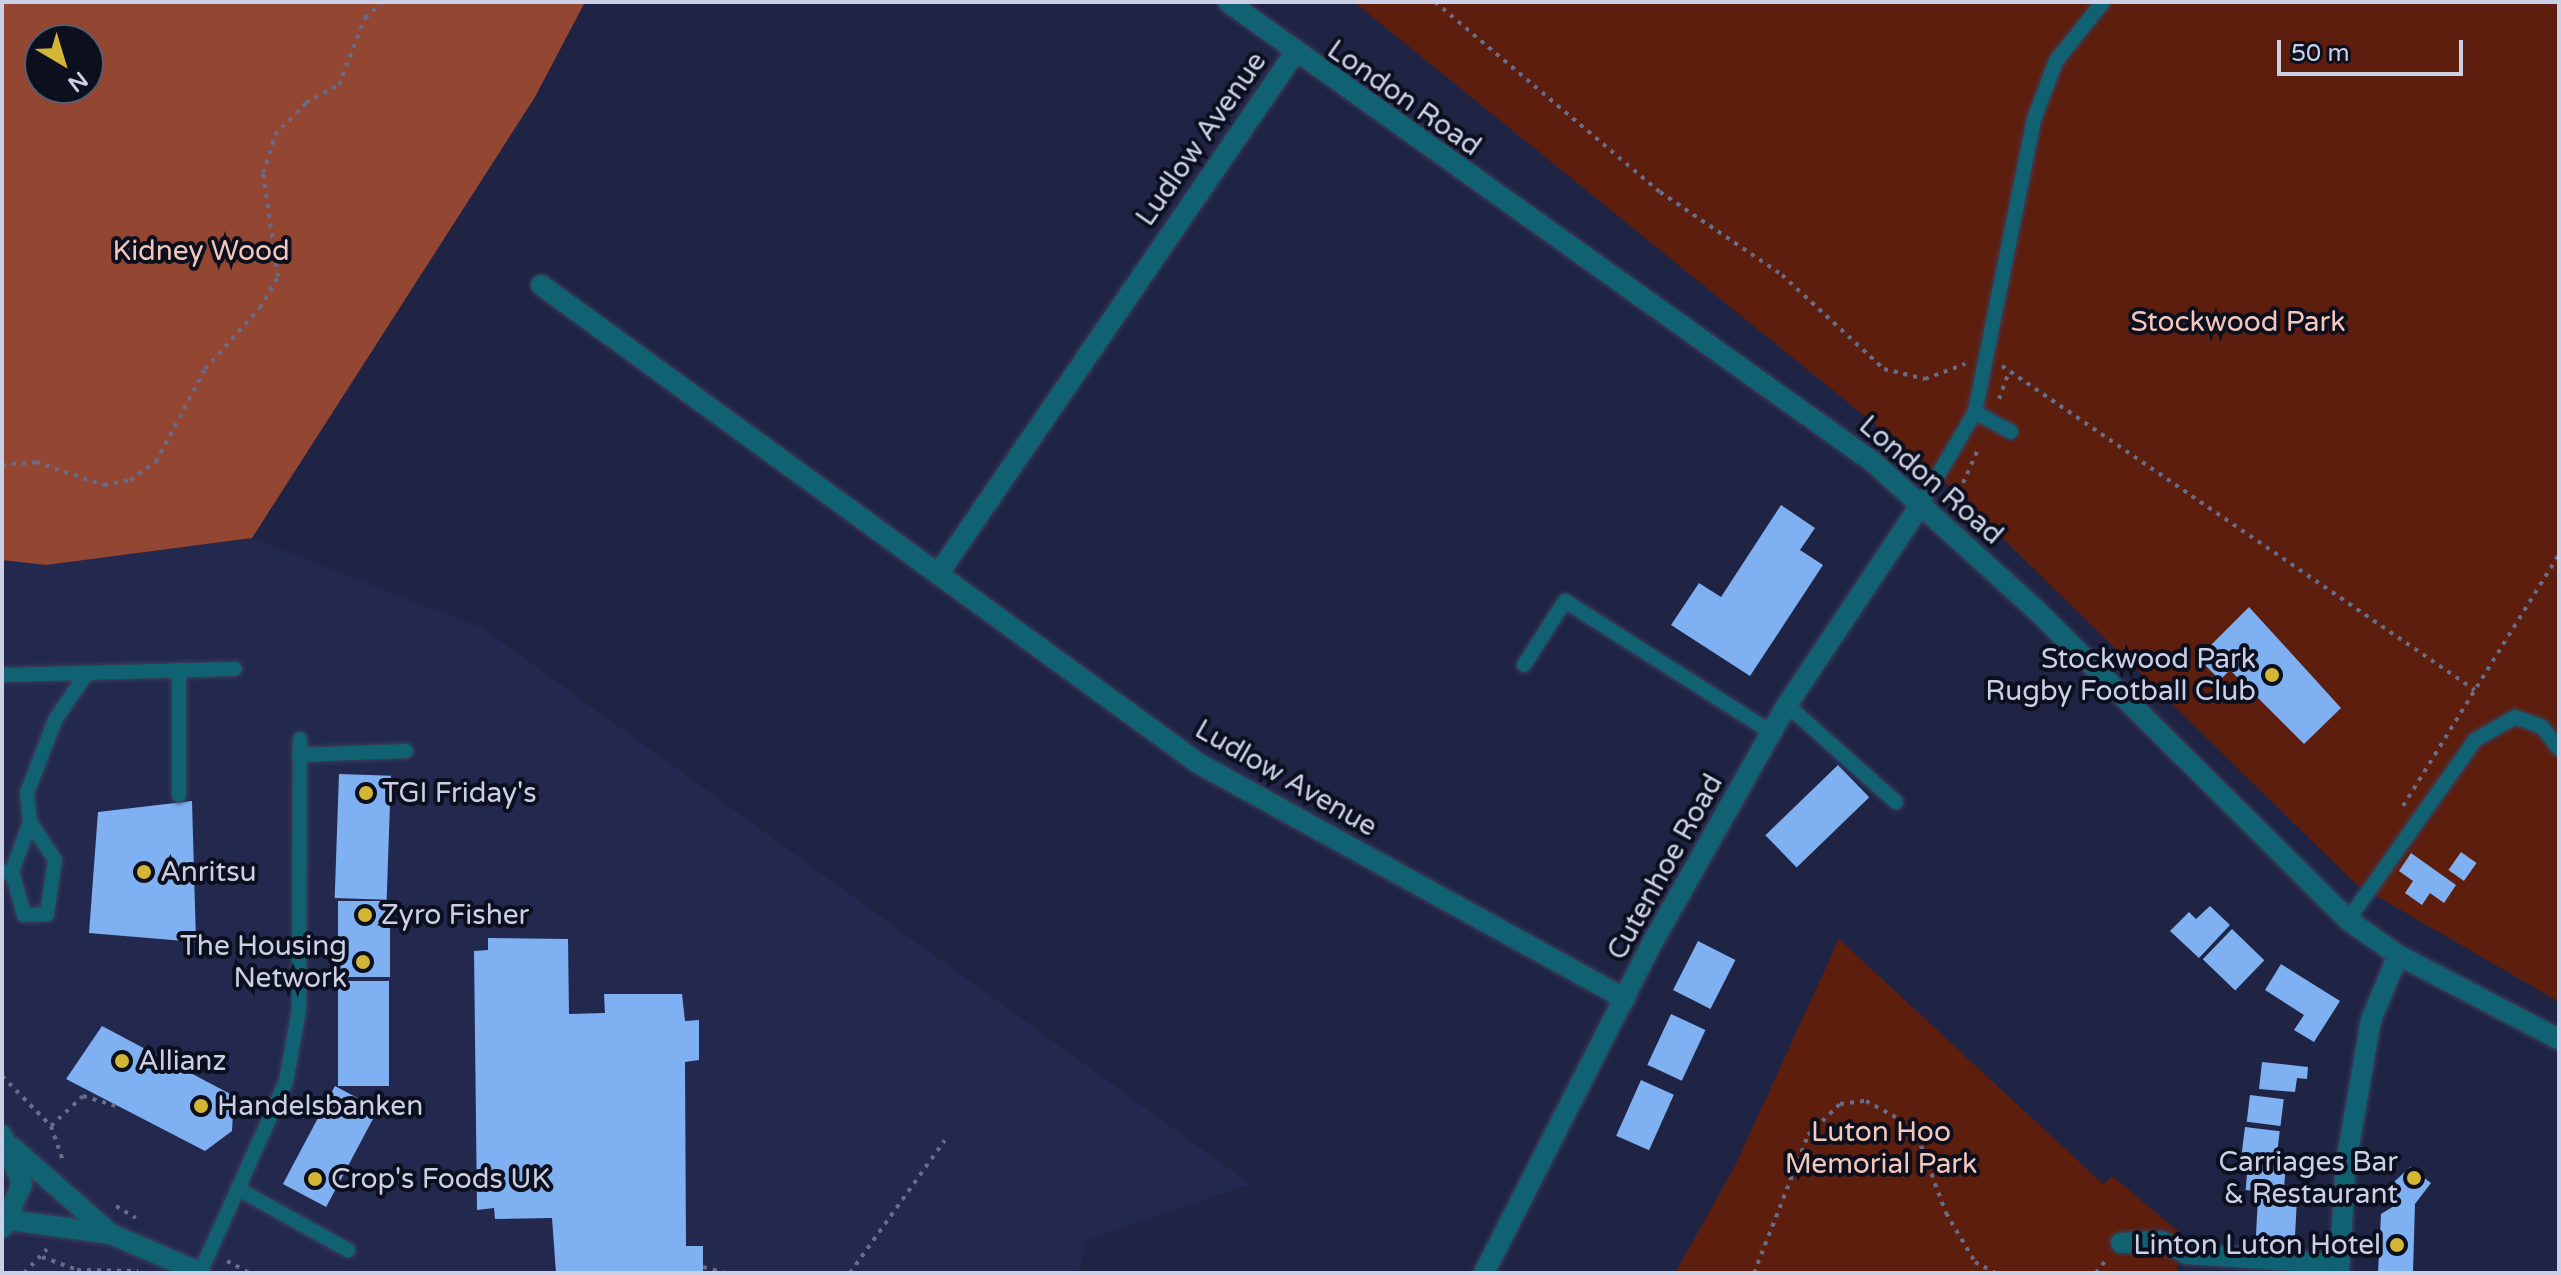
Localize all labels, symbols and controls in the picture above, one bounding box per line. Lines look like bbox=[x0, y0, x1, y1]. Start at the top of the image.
north arrow bbox=[24, 24, 104, 104]
scale bar bbox=[2281, 24, 2467, 74]
street label: London Road bbox=[1321, 33, 1487, 163]
text: 50 m bbox=[2291, 39, 2349, 68]
street label: Ludlow Avenue bbox=[1129, 46, 1273, 232]
text: N bbox=[63, 66, 93, 97]
park label: Kidney Wood bbox=[112, 234, 290, 268]
park label: Stockwood Park bbox=[2130, 305, 2346, 339]
street label: London Road bbox=[1852, 408, 2010, 552]
place label: Stockwood Park Rugby Football Club bbox=[1985, 642, 2256, 708]
marker: Stockwood Park Rugby Football Club bbox=[2263, 666, 2281, 684]
street label: Ludlow Avenue bbox=[1189, 712, 1383, 844]
street label: Cutenhoe Road bbox=[1600, 768, 1730, 966]
place label: TGI Friday's bbox=[382, 776, 537, 810]
marker: TGI Friday's bbox=[357, 784, 375, 802]
place label: Anritsu bbox=[160, 855, 257, 889]
marker: Anritsu bbox=[135, 863, 153, 881]
place label: Zyro Fisher bbox=[381, 898, 529, 932]
marker: Zyro Fisher bbox=[356, 906, 374, 924]
place label: The Housing Network bbox=[180, 929, 347, 995]
marker: The Housing Network bbox=[354, 953, 372, 971]
place label: Allianz bbox=[138, 1044, 226, 1078]
marker: Allianz bbox=[113, 1052, 131, 1070]
place label: Handelsbanken bbox=[217, 1089, 423, 1123]
marker: Handelsbanken bbox=[192, 1097, 210, 1115]
park label: Luton Hoo Memorial Park bbox=[1785, 1115, 1977, 1181]
place label: Carriages Bar & Restaurant bbox=[2219, 1145, 2398, 1211]
place label: Crop's Foods UK bbox=[331, 1162, 550, 1196]
marker: Carriages Bar & Restaurant bbox=[2405, 1169, 2423, 1187]
marker: Crop's Foods UK bbox=[306, 1170, 324, 1188]
place label: Linton Luton Hotel bbox=[2133, 1228, 2381, 1262]
marker: Linton Luton Hotel bbox=[2388, 1236, 2406, 1254]

